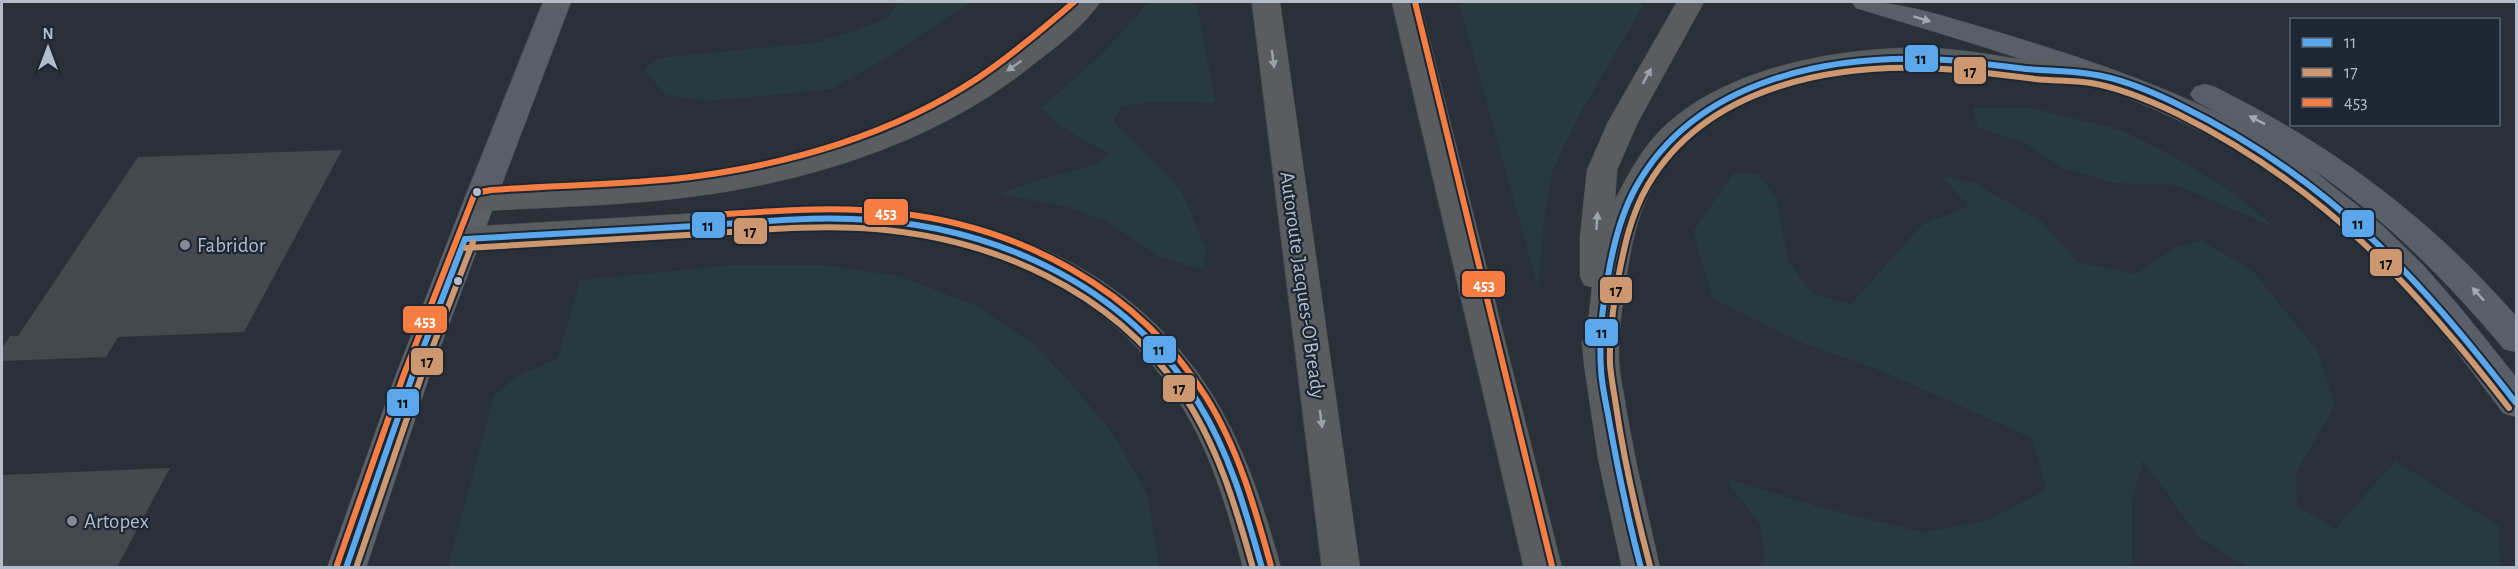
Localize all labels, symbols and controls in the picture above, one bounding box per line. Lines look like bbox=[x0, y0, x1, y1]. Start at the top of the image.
one-way arrow bbox=[1913, 15, 1931, 24]
north arrow bbox=[18, 18, 78, 78]
legend bbox=[2290, 18, 2500, 126]
text: N bbox=[42, 26, 54, 42]
text: 11 bbox=[2344, 34, 2356, 52]
line badge: 11 bbox=[1904, 44, 1939, 73]
one-way arrow bbox=[1269, 50, 1278, 69]
text: 11 bbox=[1915, 51, 1927, 67]
line badge: 17 bbox=[1953, 56, 1987, 85]
one-way arrow bbox=[1006, 60, 1021, 72]
text: 17 bbox=[1964, 64, 1976, 80]
text: 17 bbox=[2344, 64, 2358, 82]
one-way arrow bbox=[1642, 68, 1652, 85]
text: 453 bbox=[2344, 94, 2368, 112]
one-way arrow bbox=[2248, 115, 2265, 125]
street label: Autoroute Jacques-O'Bready bbox=[1276, 170, 1329, 400]
unlabelled marker bbox=[471, 186, 483, 198]
line badge: 453 bbox=[863, 198, 909, 226]
text: 453 bbox=[875, 205, 897, 221]
line badge: 11 bbox=[2341, 209, 2375, 238]
line badge: 11 bbox=[691, 211, 726, 239]
one-way arrow bbox=[1592, 212, 1602, 231]
text: 11 bbox=[2352, 216, 2364, 232]
line badge: 17 bbox=[733, 217, 768, 245]
text: 11 bbox=[702, 218, 714, 234]
text: 17 bbox=[744, 224, 756, 240]
place label: Fabridor bbox=[197, 235, 266, 256]
marker: Fabridor bbox=[178, 238, 192, 252]
line badge: 17 bbox=[2369, 248, 2403, 277]
text: 17 bbox=[2380, 256, 2392, 272]
line badge: 453 bbox=[1461, 270, 1506, 298]
unlabelled marker bbox=[452, 275, 464, 287]
line badge: 17 bbox=[1599, 276, 1633, 304]
text: 453 bbox=[1473, 277, 1495, 293]
text: 17 bbox=[1610, 283, 1622, 299]
one-way arrow bbox=[2471, 287, 2485, 302]
line badge: 453 bbox=[402, 305, 448, 334]
text: 453 bbox=[414, 313, 436, 329]
line badge: 11 bbox=[1584, 318, 1619, 347]
text: 11 bbox=[1596, 325, 1608, 341]
line badge: 11 bbox=[1142, 335, 1177, 364]
text: 11 bbox=[1153, 342, 1165, 358]
line badge: 17 bbox=[410, 347, 444, 376]
text: 17 bbox=[421, 354, 433, 370]
line badge: 17 bbox=[1162, 374, 1196, 403]
text: 17 bbox=[1173, 381, 1185, 397]
line badge: 11 bbox=[386, 388, 420, 417]
text: 11 bbox=[397, 395, 409, 411]
one-way arrow bbox=[1317, 410, 1326, 429]
place label: Artopex bbox=[84, 511, 149, 532]
marker: Artopex bbox=[65, 514, 79, 528]

